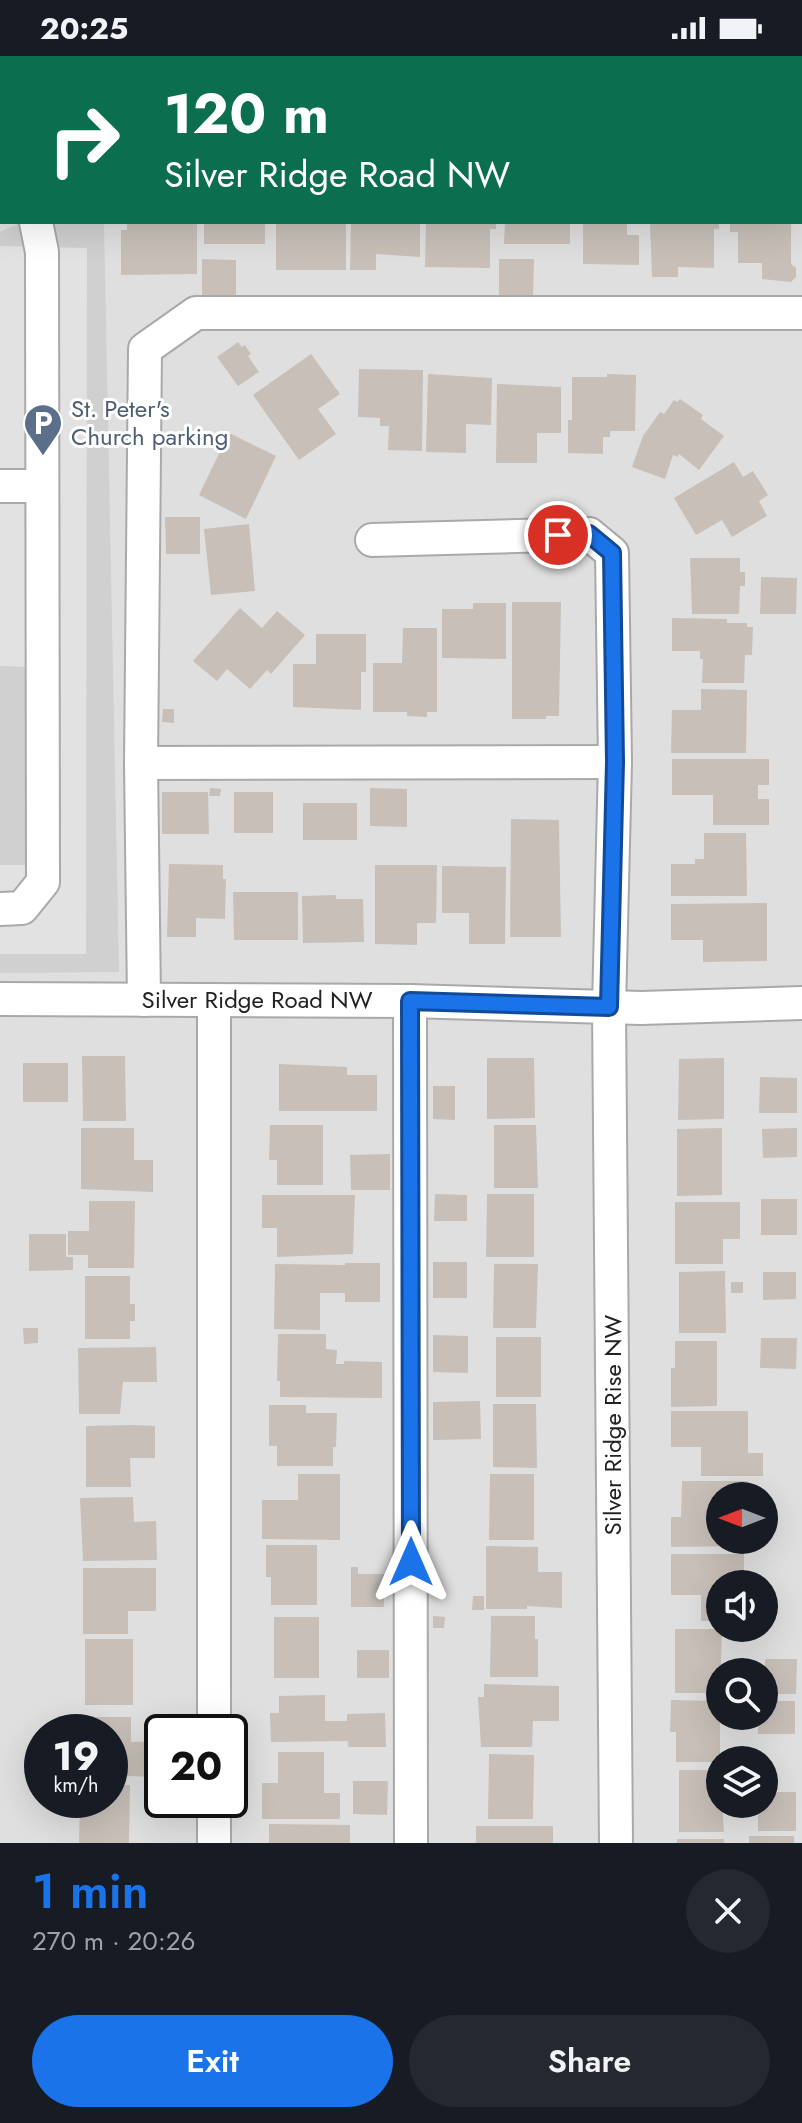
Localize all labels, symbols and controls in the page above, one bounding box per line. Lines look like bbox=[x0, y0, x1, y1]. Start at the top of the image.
text: 20:25 bbox=[40, 7, 128, 50]
text: 120 m bbox=[164, 73, 329, 154]
icon: right bbox=[32, 88, 136, 192]
text: Silver Ridge Road NW bbox=[164, 148, 510, 200]
place label: St. Peter's Church parking bbox=[71, 391, 228, 454]
parking icon: St. Peter's Church parking bbox=[22, 402, 64, 457]
pin bbox=[524, 501, 592, 569]
icon: arrive bbox=[536, 513, 580, 557]
street label: Silver Ridge Road NW bbox=[142, 982, 373, 1017]
street label: Silver Ridge Rise NW bbox=[595, 1314, 630, 1535]
north arrow bbox=[706, 1482, 778, 1554]
map controls bbox=[706, 1482, 778, 1818]
position arrow bbox=[369, 1520, 453, 1604]
button: sound bbox=[706, 1570, 778, 1642]
button: search bbox=[706, 1658, 778, 1730]
speed limit sign: 20 bbox=[144, 1714, 248, 1818]
text: 19 bbox=[52, 1727, 100, 1785]
button: layers bbox=[706, 1746, 778, 1818]
text: km/h bbox=[53, 1771, 99, 1800]
text: 1 min bbox=[32, 1857, 149, 1926]
button: close bbox=[686, 1869, 770, 1953]
text: 270 m · 20:26 bbox=[32, 1922, 196, 1960]
button: Exit bbox=[32, 2015, 393, 2107]
button: Share bbox=[409, 2015, 770, 2107]

